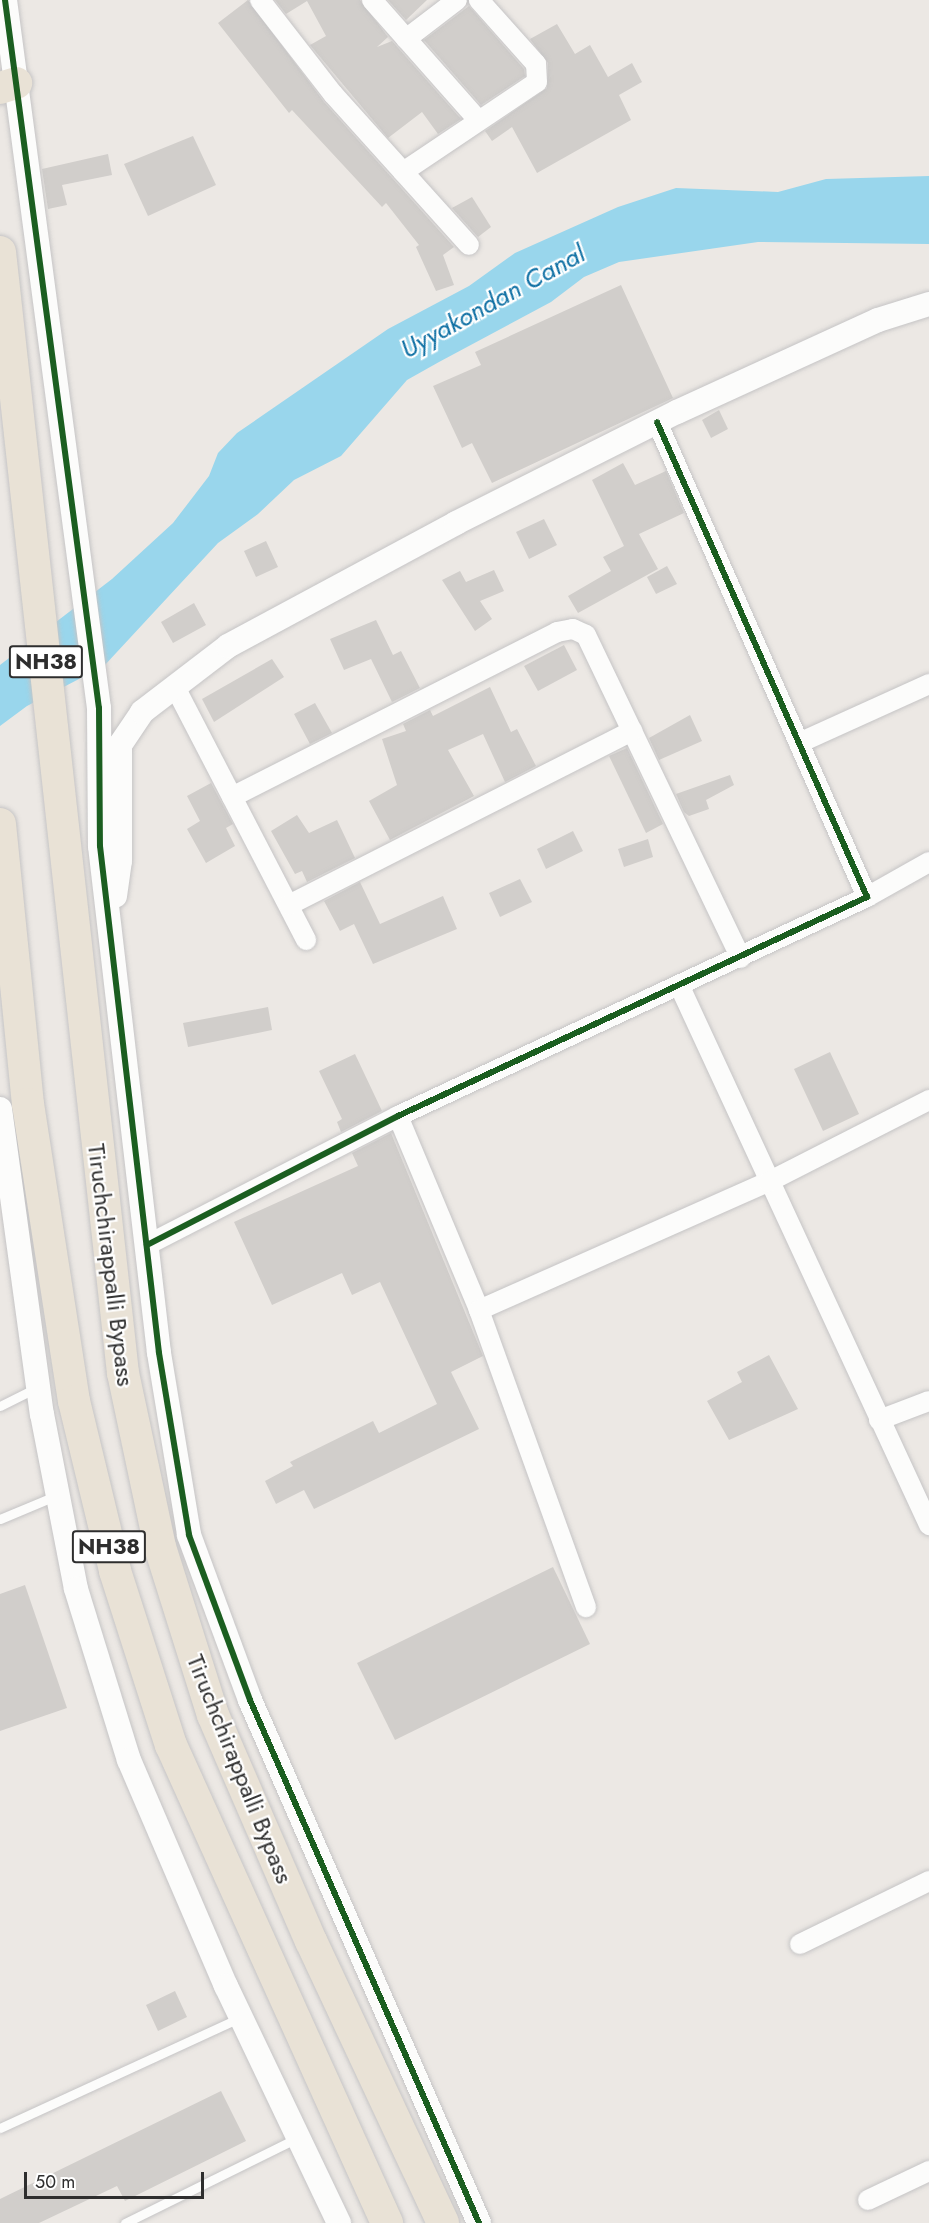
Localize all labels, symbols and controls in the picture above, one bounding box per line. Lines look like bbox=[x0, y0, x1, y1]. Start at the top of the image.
water label: Uyyakondan Canal bbox=[395, 238, 591, 366]
road number: NH38 bbox=[9, 643, 84, 681]
street label: Tiruchchirappalli Bypass bbox=[82, 1142, 140, 1388]
road number: NH38 bbox=[72, 1528, 146, 1566]
street label: Tiruchchirappalli Bypass bbox=[181, 1650, 299, 1888]
scale bar bbox=[27, 2160, 207, 2198]
text: 50 m bbox=[35, 2169, 75, 2195]

